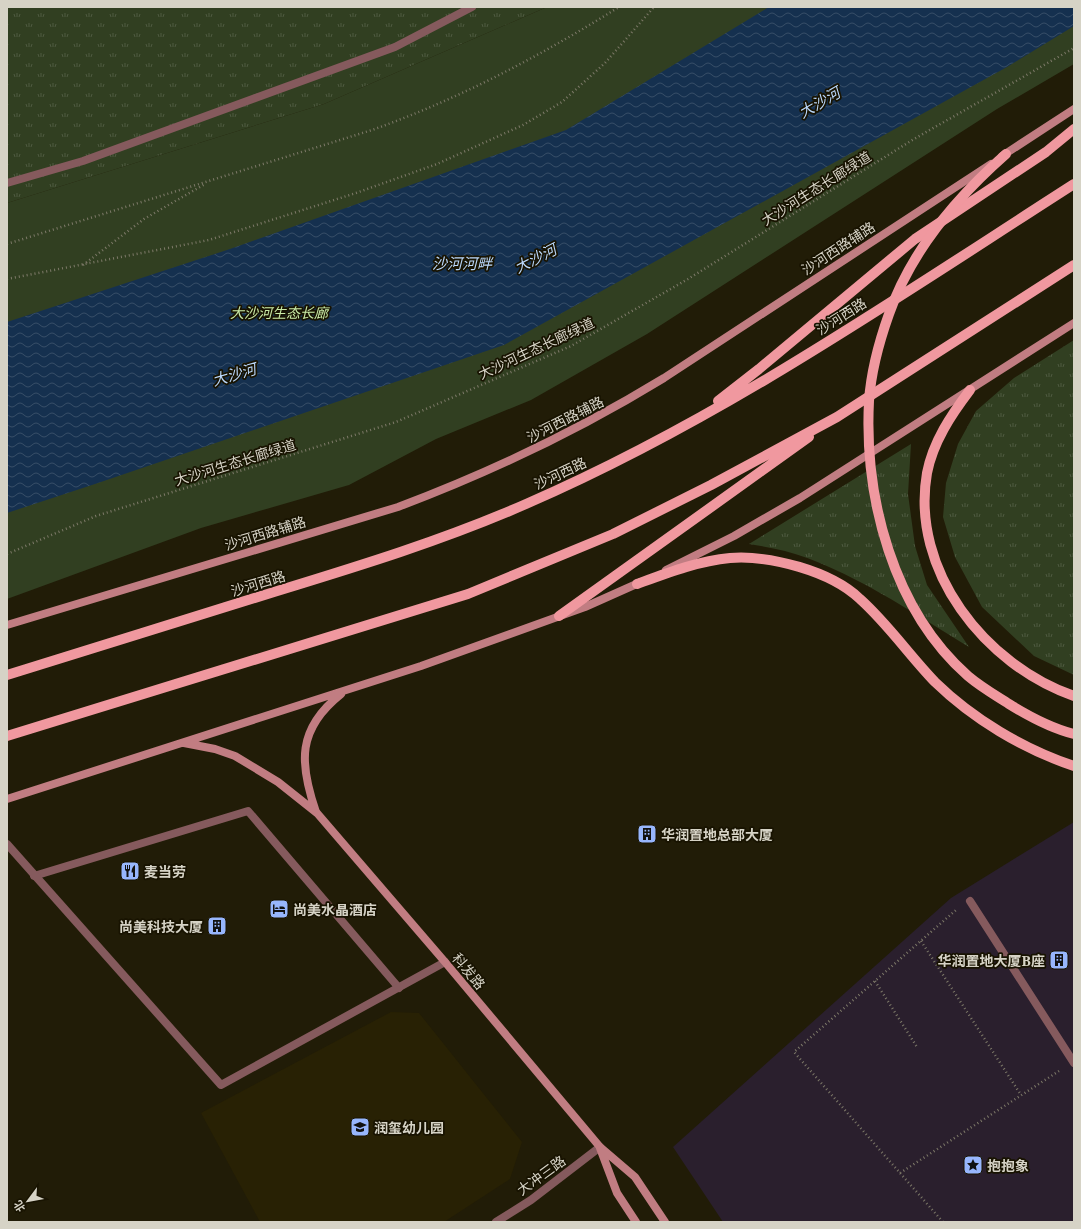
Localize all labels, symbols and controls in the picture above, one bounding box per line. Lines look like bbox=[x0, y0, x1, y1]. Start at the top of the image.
water label: 大沙河 bbox=[795, 81, 846, 122]
street label: 大沙河生态长廊绿道 bbox=[758, 147, 874, 229]
street label: 沙河西路辅路 bbox=[798, 217, 878, 279]
water label: 大沙河 bbox=[510, 238, 562, 277]
water label: 沙河河畔 bbox=[432, 253, 494, 273]
street label: 沙河西路 bbox=[812, 293, 870, 339]
park label: 大沙河生态长廊 bbox=[230, 303, 330, 322]
street label: 大沙河生态长廊绿道 bbox=[475, 313, 597, 383]
water label: 大沙河 bbox=[210, 357, 261, 390]
street label: 沙河西路辅路 bbox=[523, 391, 607, 447]
street label: 大沙河生态长廊绿道 bbox=[172, 434, 298, 490]
street label: 沙河西路 bbox=[531, 453, 589, 493]
street label: 沙河西路辅路 bbox=[222, 512, 308, 554]
street label: 沙河西路 bbox=[228, 566, 288, 600]
building icon: 华润置地总部大厦 bbox=[636, 823, 658, 845]
place label: 华润置地总部大厦 bbox=[661, 825, 773, 844]
restaurant icon: 麦当劳 bbox=[119, 860, 141, 882]
place label: 麦当劳 bbox=[144, 862, 186, 881]
hotel icon: 尚美水晶酒店 bbox=[268, 898, 290, 920]
place label: 尚美水晶酒店 bbox=[293, 900, 377, 919]
building icon: 尚美科技大厦 bbox=[206, 915, 228, 937]
place label: 尚美科技大厦 bbox=[119, 917, 203, 936]
street label: 科发路 bbox=[448, 949, 490, 993]
building icon: 华润置地大厦B座 bbox=[1048, 949, 1070, 971]
place label: 华润置地大厦B座 bbox=[938, 951, 1045, 970]
school or university icon: 润玺幼儿园 bbox=[349, 1116, 371, 1138]
place label: 润玺幼儿园 bbox=[374, 1118, 444, 1137]
street label: 大冲三路 bbox=[513, 1151, 569, 1199]
place icon: 抱抱象 bbox=[962, 1154, 984, 1176]
place label: 抱抱象 bbox=[987, 1156, 1029, 1175]
north arrow bbox=[8, 1181, 48, 1221]
text: 北 bbox=[10, 1198, 28, 1215]

